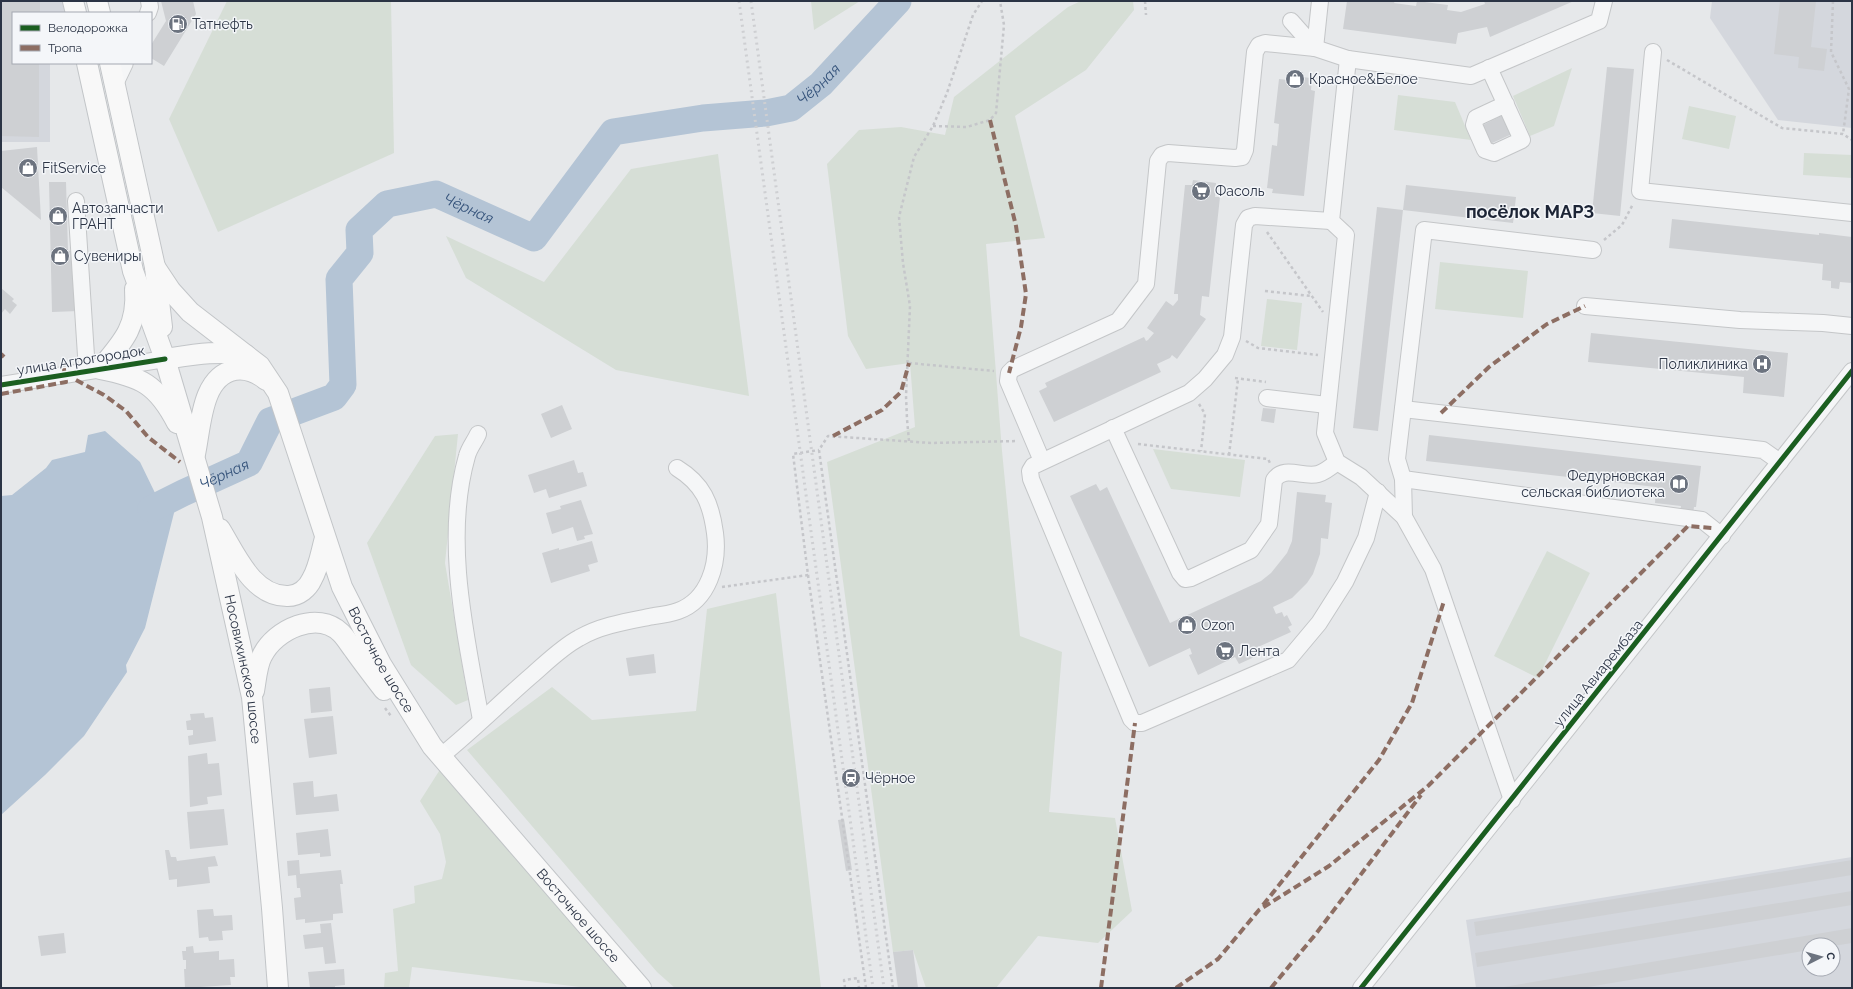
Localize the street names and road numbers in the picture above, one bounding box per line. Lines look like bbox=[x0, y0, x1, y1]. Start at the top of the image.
street label: улица Агрогородок bbox=[16, 342, 146, 378]
street label: Носовихинское шоссе bbox=[221, 593, 264, 744]
street label: Восточное шоссе bbox=[345, 604, 417, 716]
street label: улица Авиарембаза bbox=[1550, 616, 1646, 730]
street label: Восточное шоссе bbox=[533, 865, 623, 966]

